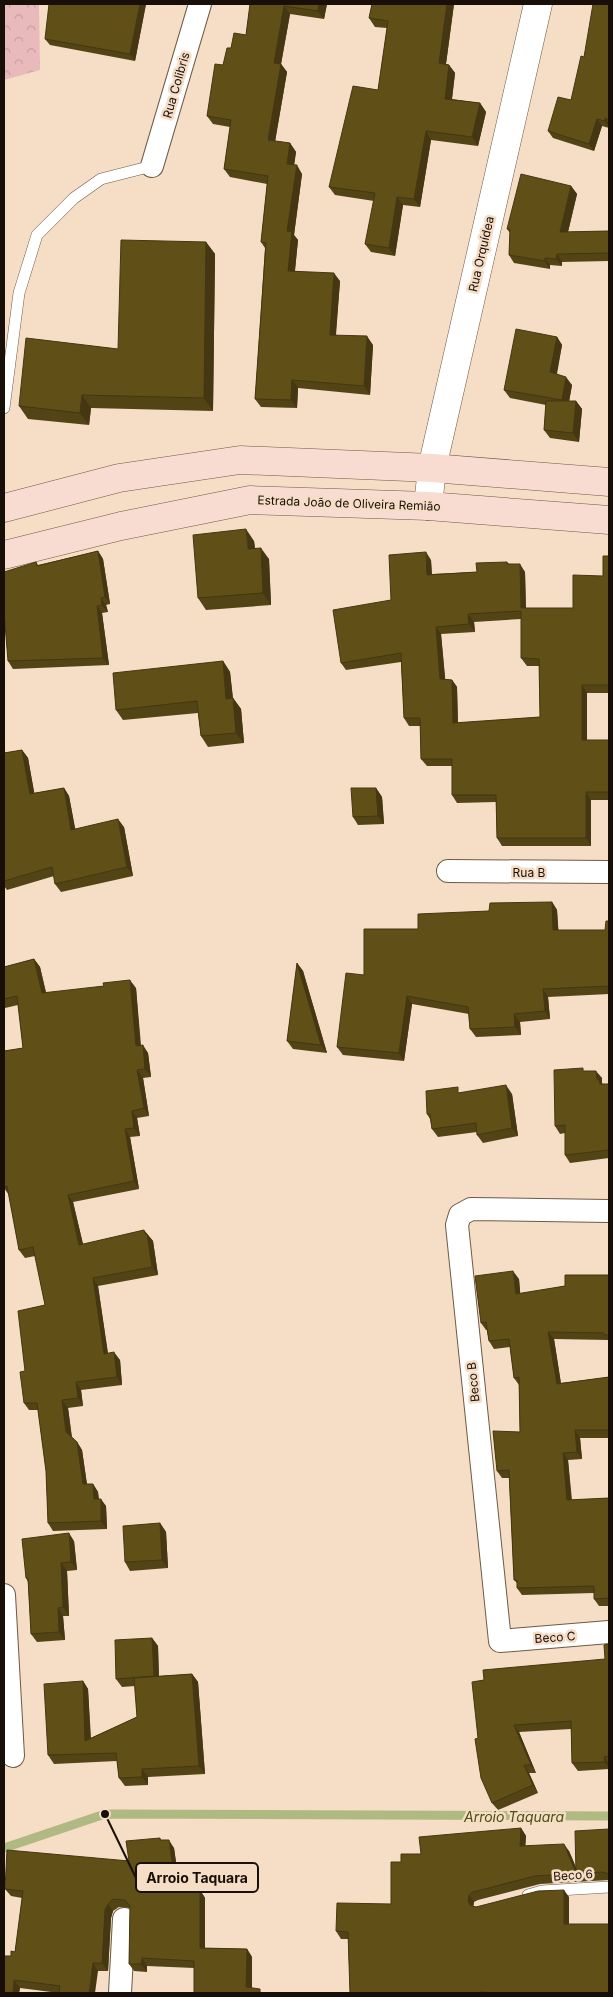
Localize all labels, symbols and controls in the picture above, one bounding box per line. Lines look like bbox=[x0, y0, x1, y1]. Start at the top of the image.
street label: Rua Colibris bbox=[159, 50, 193, 120]
street label: Rua Orquídea bbox=[465, 215, 497, 293]
street label: Estrada João de Oliveira Remião bbox=[257, 492, 441, 514]
street label: Rua B bbox=[513, 865, 546, 880]
street label: Beco B bbox=[463, 1361, 483, 1403]
street label: Beco C bbox=[534, 1628, 576, 1646]
water label: Arroio Taquara bbox=[463, 1808, 564, 1825]
callout: Arroio Taquara bbox=[136, 1863, 258, 1892]
street label: Beco 6 bbox=[553, 1866, 593, 1884]
text: Arroio Taquara bbox=[146, 1869, 248, 1886]

